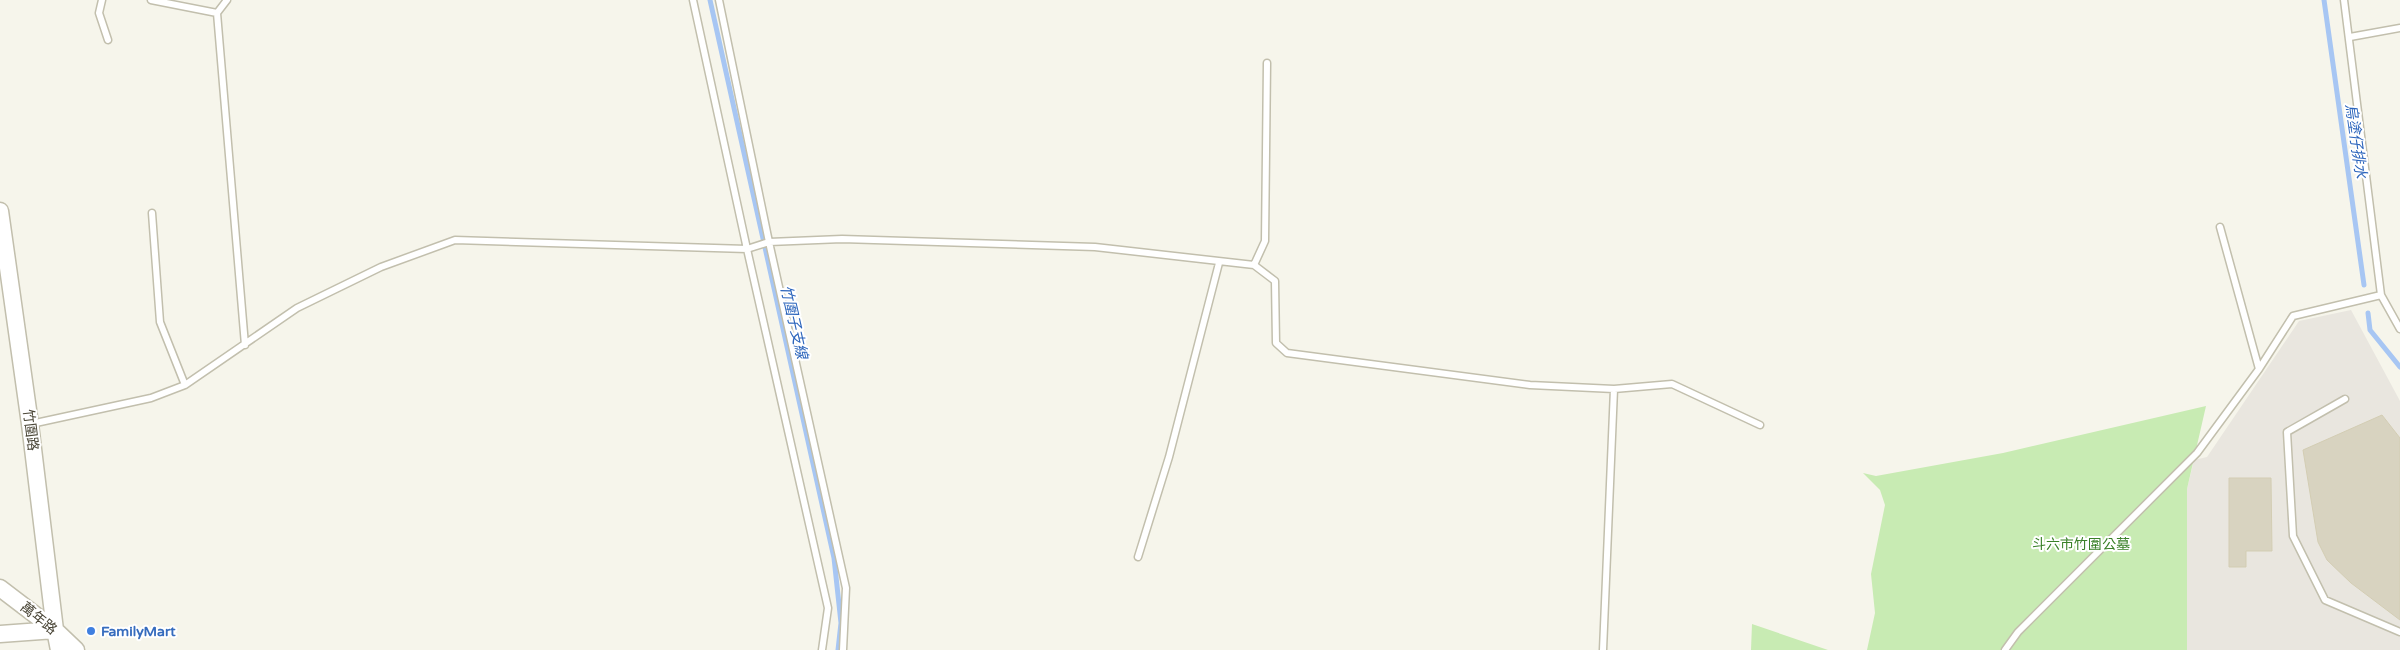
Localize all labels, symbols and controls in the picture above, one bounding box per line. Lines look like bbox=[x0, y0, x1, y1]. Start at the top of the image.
water label: 烏塗仔排水 bbox=[2342, 103, 2370, 180]
water label: 竹圍子支線 bbox=[777, 283, 812, 363]
street label: 竹圍路 bbox=[20, 408, 41, 452]
park label: 斗六市竹圍公墓 bbox=[2032, 536, 2130, 553]
street label: 萬年路 bbox=[17, 599, 60, 638]
place label: FamilyMart bbox=[101, 623, 176, 640]
marker: FamilyMart bbox=[85, 625, 97, 637]

